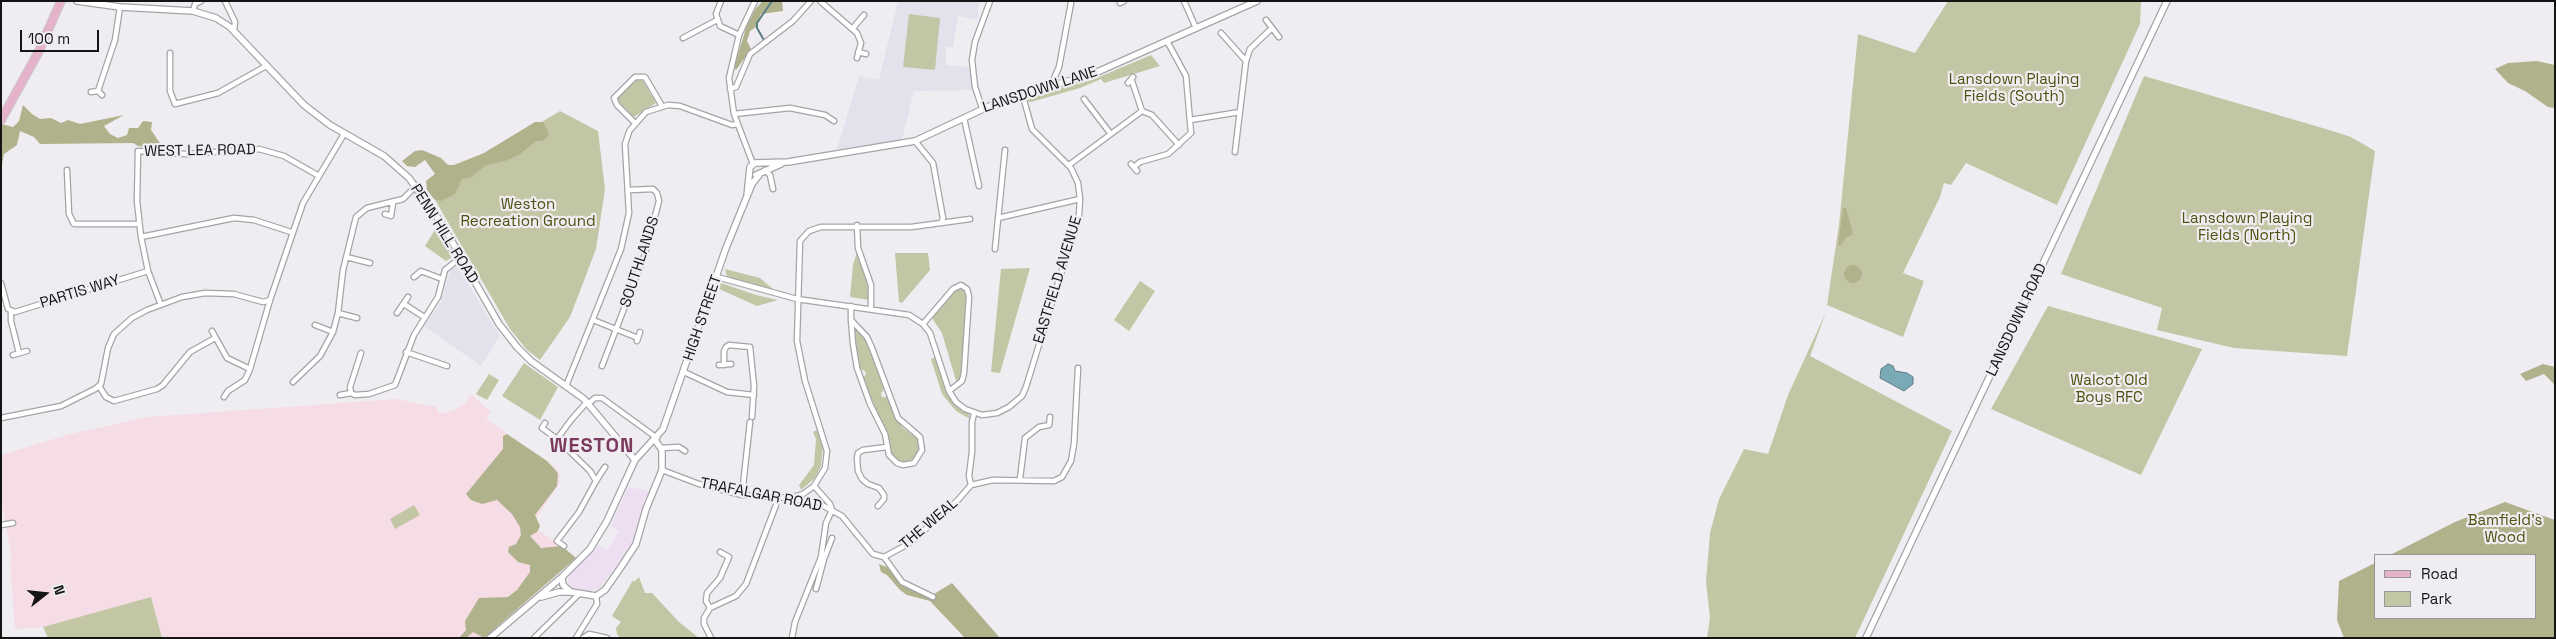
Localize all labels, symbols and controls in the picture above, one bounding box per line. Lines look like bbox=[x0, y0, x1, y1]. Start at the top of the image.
scale bar bbox=[22, 20, 101, 52]
text: 100 m bbox=[28, 29, 70, 48]
street label: LANSDOWN LANE bbox=[980, 63, 1100, 117]
park label: Lansdown Playing Fields (South) bbox=[1949, 71, 2079, 106]
street label: WEST LEA ROAD bbox=[144, 141, 256, 161]
street label: PENN HILL ROAD bbox=[406, 181, 482, 287]
park label: Weston Recreation Ground bbox=[460, 196, 596, 231]
park label: Lansdown Playing Fields (North) bbox=[2182, 210, 2312, 245]
street label: SOUTHLANDS bbox=[617, 214, 663, 310]
street label: EASTFIELD AVENUE bbox=[1030, 214, 1086, 346]
street label: LANSDOWN ROAD bbox=[1983, 261, 2051, 379]
street label: PARTIS WAY bbox=[38, 271, 122, 313]
street label: HIGH STREET bbox=[680, 273, 726, 363]
park label: Walcot Old Boys RFC bbox=[2070, 372, 2148, 407]
district label: WESTON bbox=[549, 435, 635, 459]
street label: TRAFALGAR ROAD bbox=[698, 474, 824, 516]
street label: THE WEAL bbox=[896, 495, 962, 553]
park label: Bamfield's Wood bbox=[2467, 512, 2543, 547]
legend bbox=[2374, 554, 2536, 619]
text: Road bbox=[2421, 564, 2458, 583]
north arrow bbox=[20, 569, 70, 619]
text: N bbox=[49, 583, 69, 597]
text: Park bbox=[2421, 589, 2452, 608]

